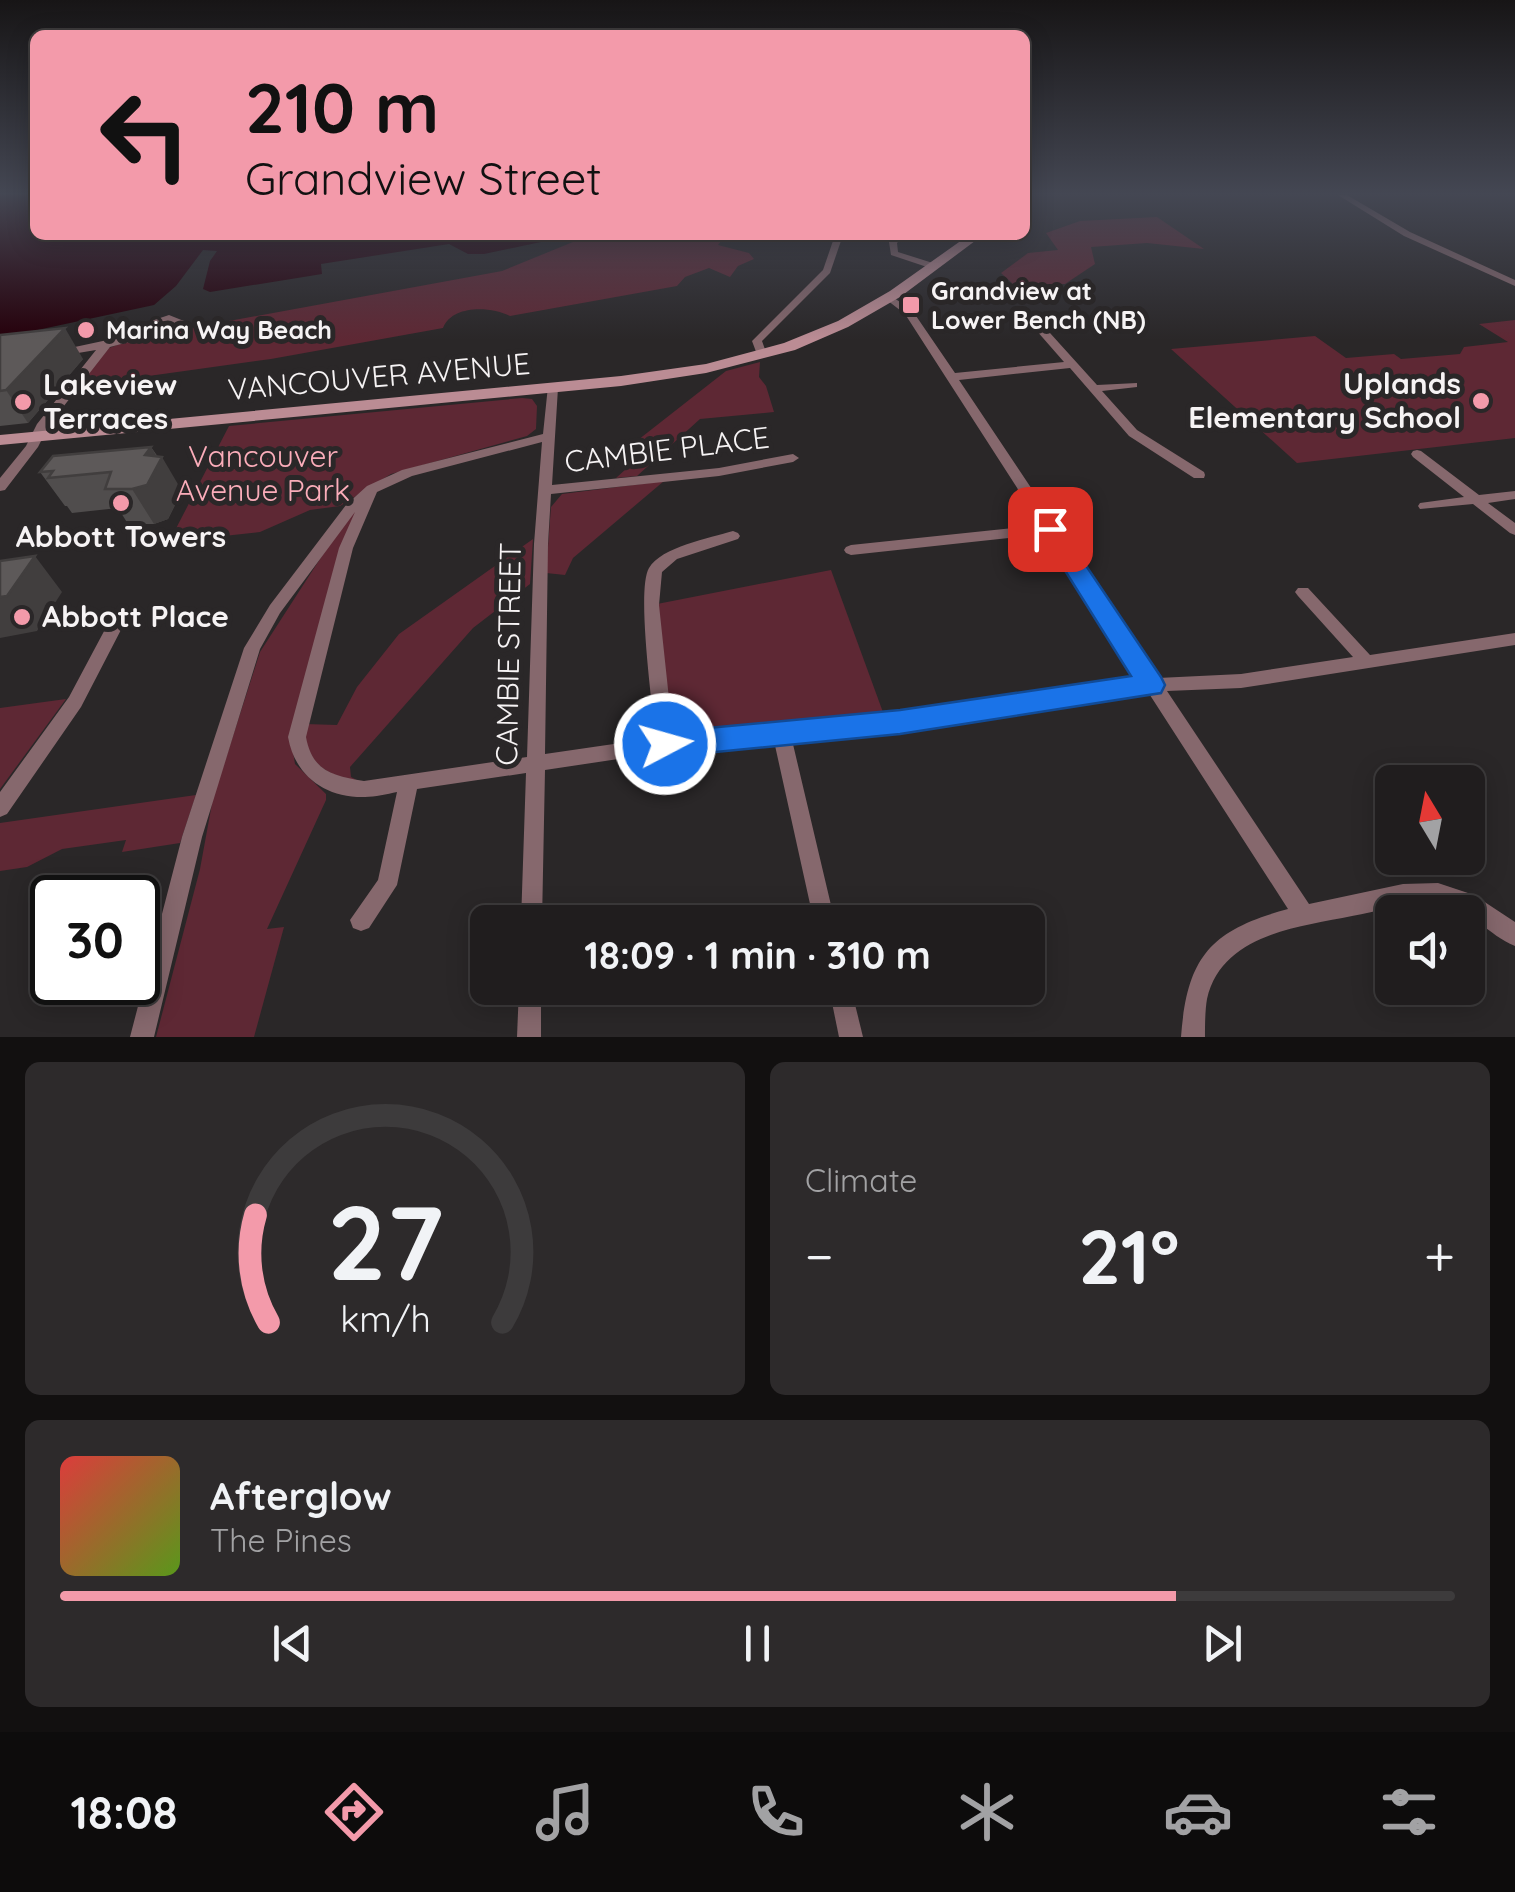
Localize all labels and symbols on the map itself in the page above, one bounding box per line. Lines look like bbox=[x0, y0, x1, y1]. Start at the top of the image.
place label: Grandview at Lower Bench (NB) bbox=[931, 275, 1146, 335]
marker: Grandview at Lower Bench (NB) bbox=[900, 294, 922, 316]
place label: Marina Way Beach bbox=[106, 314, 332, 345]
marker: Marina Way Beach bbox=[75, 319, 97, 341]
street label: VANCOUVER AVENUE bbox=[226, 344, 532, 408]
place label: Uplands Elementary School bbox=[1188, 364, 1461, 436]
place label: Lakeview Terraces bbox=[43, 365, 177, 437]
marker: Uplands Elementary School bbox=[1470, 390, 1492, 412]
marker: Lakeview Terraces bbox=[12, 391, 34, 413]
street label: CAMBIE PLACE bbox=[562, 418, 771, 480]
park label: Vancouver Avenue Park bbox=[176, 437, 350, 509]
pin bbox=[1008, 487, 1093, 572]
marker: Abbott Towers bbox=[110, 492, 132, 514]
place label: Abbott Towers bbox=[16, 517, 226, 555]
street label: CAMBIE STREET bbox=[487, 542, 529, 766]
place label: Abbott Place bbox=[42, 597, 229, 635]
marker: Abbott Place bbox=[11, 606, 33, 628]
position arrow bbox=[613, 692, 717, 796]
north arrow bbox=[1375, 765, 1485, 875]
speed limit sign: 30 bbox=[30, 875, 160, 1005]

